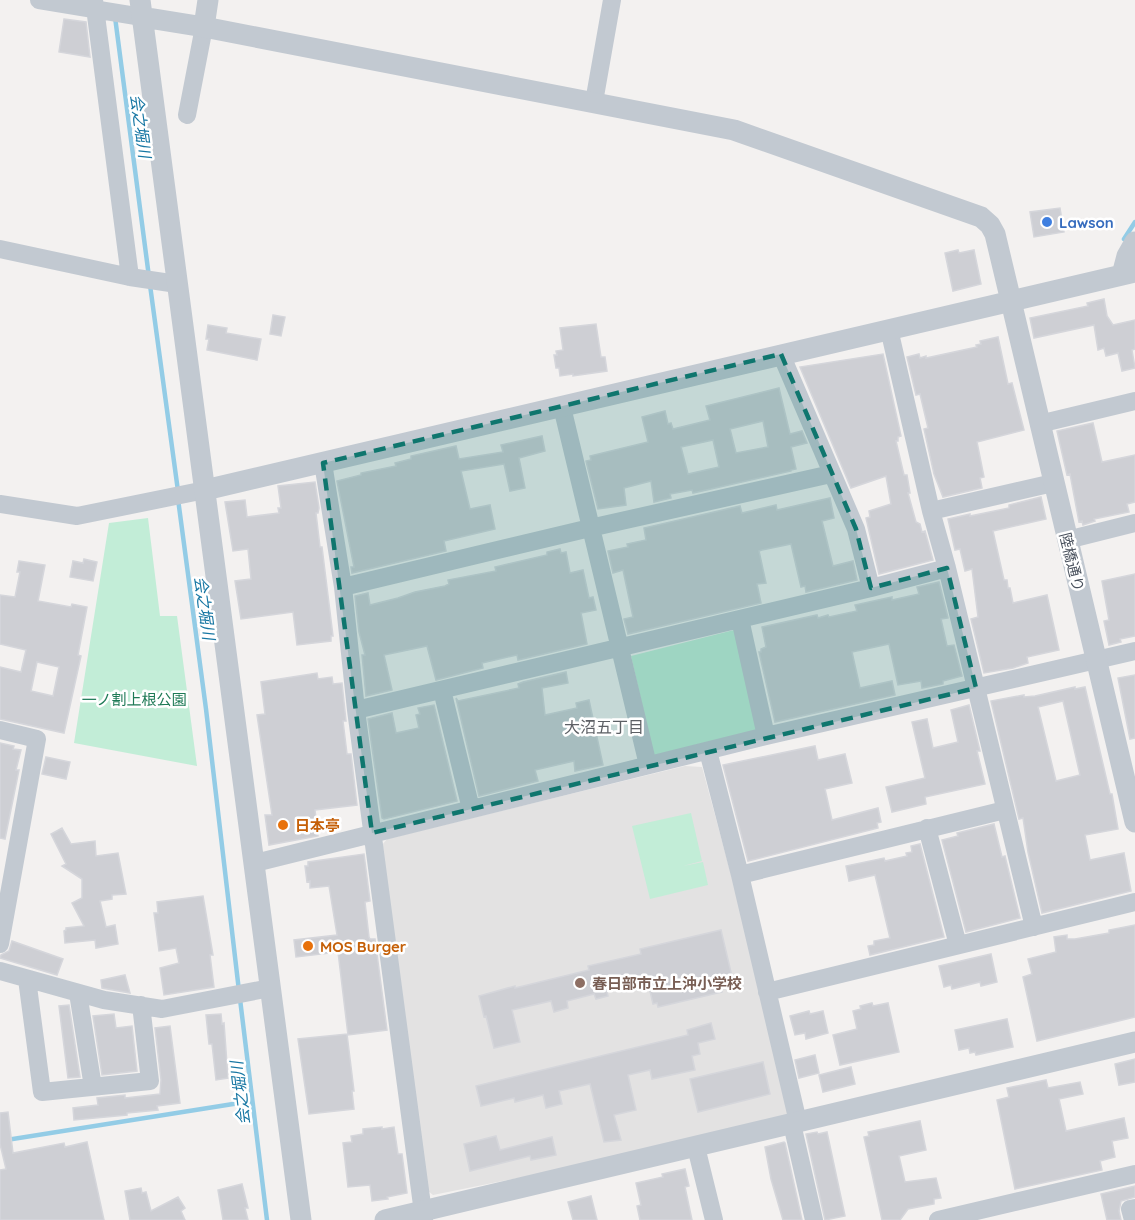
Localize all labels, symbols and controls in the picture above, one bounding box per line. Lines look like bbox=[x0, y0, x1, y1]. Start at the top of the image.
water label: 会之堀川 bbox=[127, 93, 156, 161]
place label: Lawson bbox=[1059, 213, 1114, 232]
marker: Lawson bbox=[1040, 215, 1054, 229]
street label: 陸橋通り bbox=[1056, 531, 1088, 593]
water label: 会之堀川 bbox=[191, 575, 220, 643]
park label: 一ノ割上根公園 bbox=[81, 690, 187, 709]
district label: 大沼五丁目 bbox=[564, 717, 644, 737]
place label: 日本亭 bbox=[295, 816, 340, 835]
marker: 日本亭 bbox=[276, 818, 290, 832]
place label: MOS Burger bbox=[320, 937, 407, 956]
marker: MOS Burger bbox=[301, 939, 315, 953]
place label: 春日部市立上沖小学校 bbox=[592, 974, 742, 993]
marker: 春日部市立上沖小学校 bbox=[573, 976, 587, 990]
water label: 会之堀川 bbox=[226, 1058, 254, 1126]

